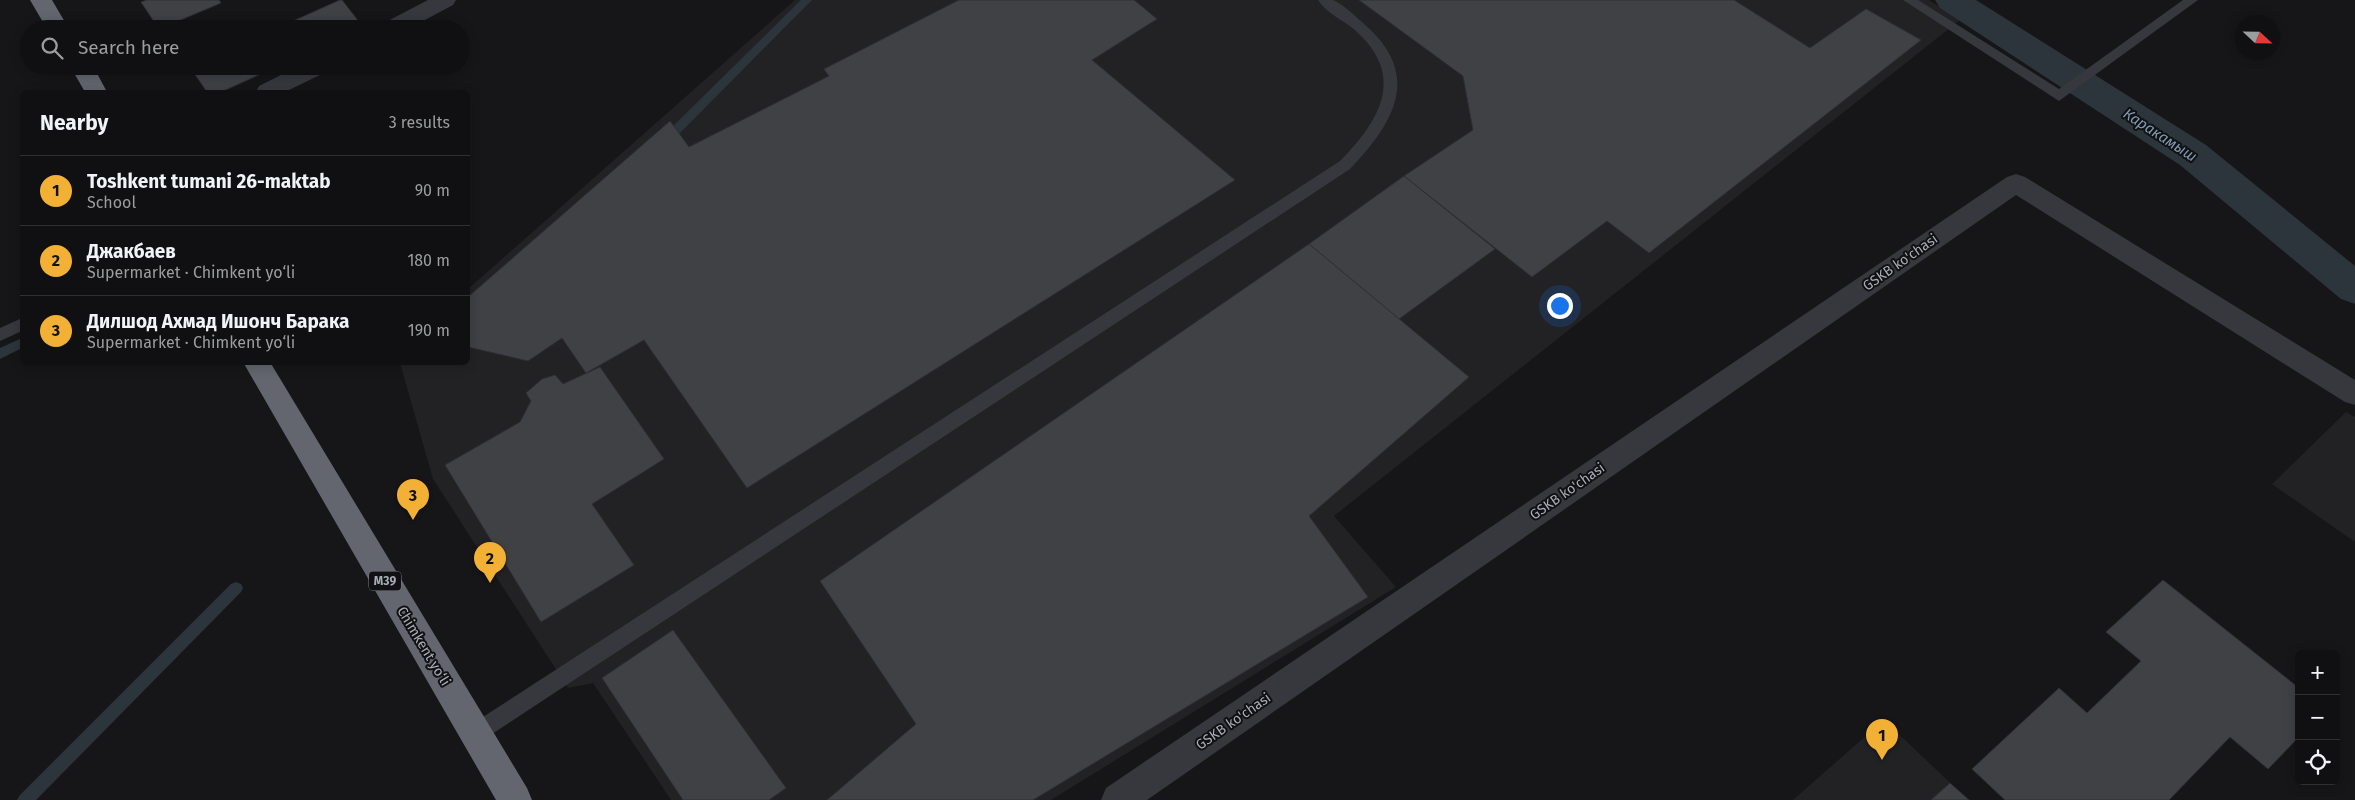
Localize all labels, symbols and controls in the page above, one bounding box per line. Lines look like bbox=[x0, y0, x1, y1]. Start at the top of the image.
north arrow bbox=[2235, 15, 2280, 60]
search box bbox=[20, 20, 470, 75]
icon: search bbox=[38, 34, 66, 62]
text: Search here bbox=[78, 36, 179, 59]
water label: Каракамыш bbox=[2120, 104, 2200, 166]
text: Nearby bbox=[40, 110, 108, 136]
text: 3 results bbox=[389, 113, 450, 132]
text: Toshkent tumani 26-maktab bbox=[87, 170, 331, 193]
text: 1 bbox=[52, 181, 60, 200]
text: 90 m bbox=[415, 181, 450, 200]
text: School bbox=[87, 193, 136, 212]
street label: GSKB ko'chasi bbox=[1859, 230, 1941, 295]
text: Джакбаев bbox=[87, 240, 176, 263]
text: 2 bbox=[52, 251, 60, 270]
text: 180 m bbox=[407, 251, 450, 270]
text: Supermarket · Chimkent yo‘li bbox=[87, 263, 295, 282]
your location bbox=[1547, 293, 1573, 319]
text: Дилшод Ахмад Ишонч Барака bbox=[87, 310, 350, 333]
text: 3 bbox=[52, 321, 60, 340]
text: 190 m bbox=[408, 321, 450, 340]
text: Supermarket · Chimkent yo‘li bbox=[87, 333, 295, 352]
street label: GSKB ko'chasi bbox=[1526, 459, 1608, 524]
pin: 3 bbox=[397, 479, 429, 520]
pin: 2 bbox=[474, 542, 506, 583]
road number: M39 bbox=[369, 572, 401, 590]
street label: Chimkent yo‘li bbox=[393, 603, 454, 689]
map controls bbox=[2295, 650, 2340, 785]
button: + bbox=[2295, 650, 2340, 695]
street label: GSKB ko'chasi bbox=[1192, 689, 1274, 754]
button: − bbox=[2295, 695, 2340, 740]
pin: 1 bbox=[1866, 719, 1898, 760]
button: locate bbox=[2295, 740, 2340, 785]

